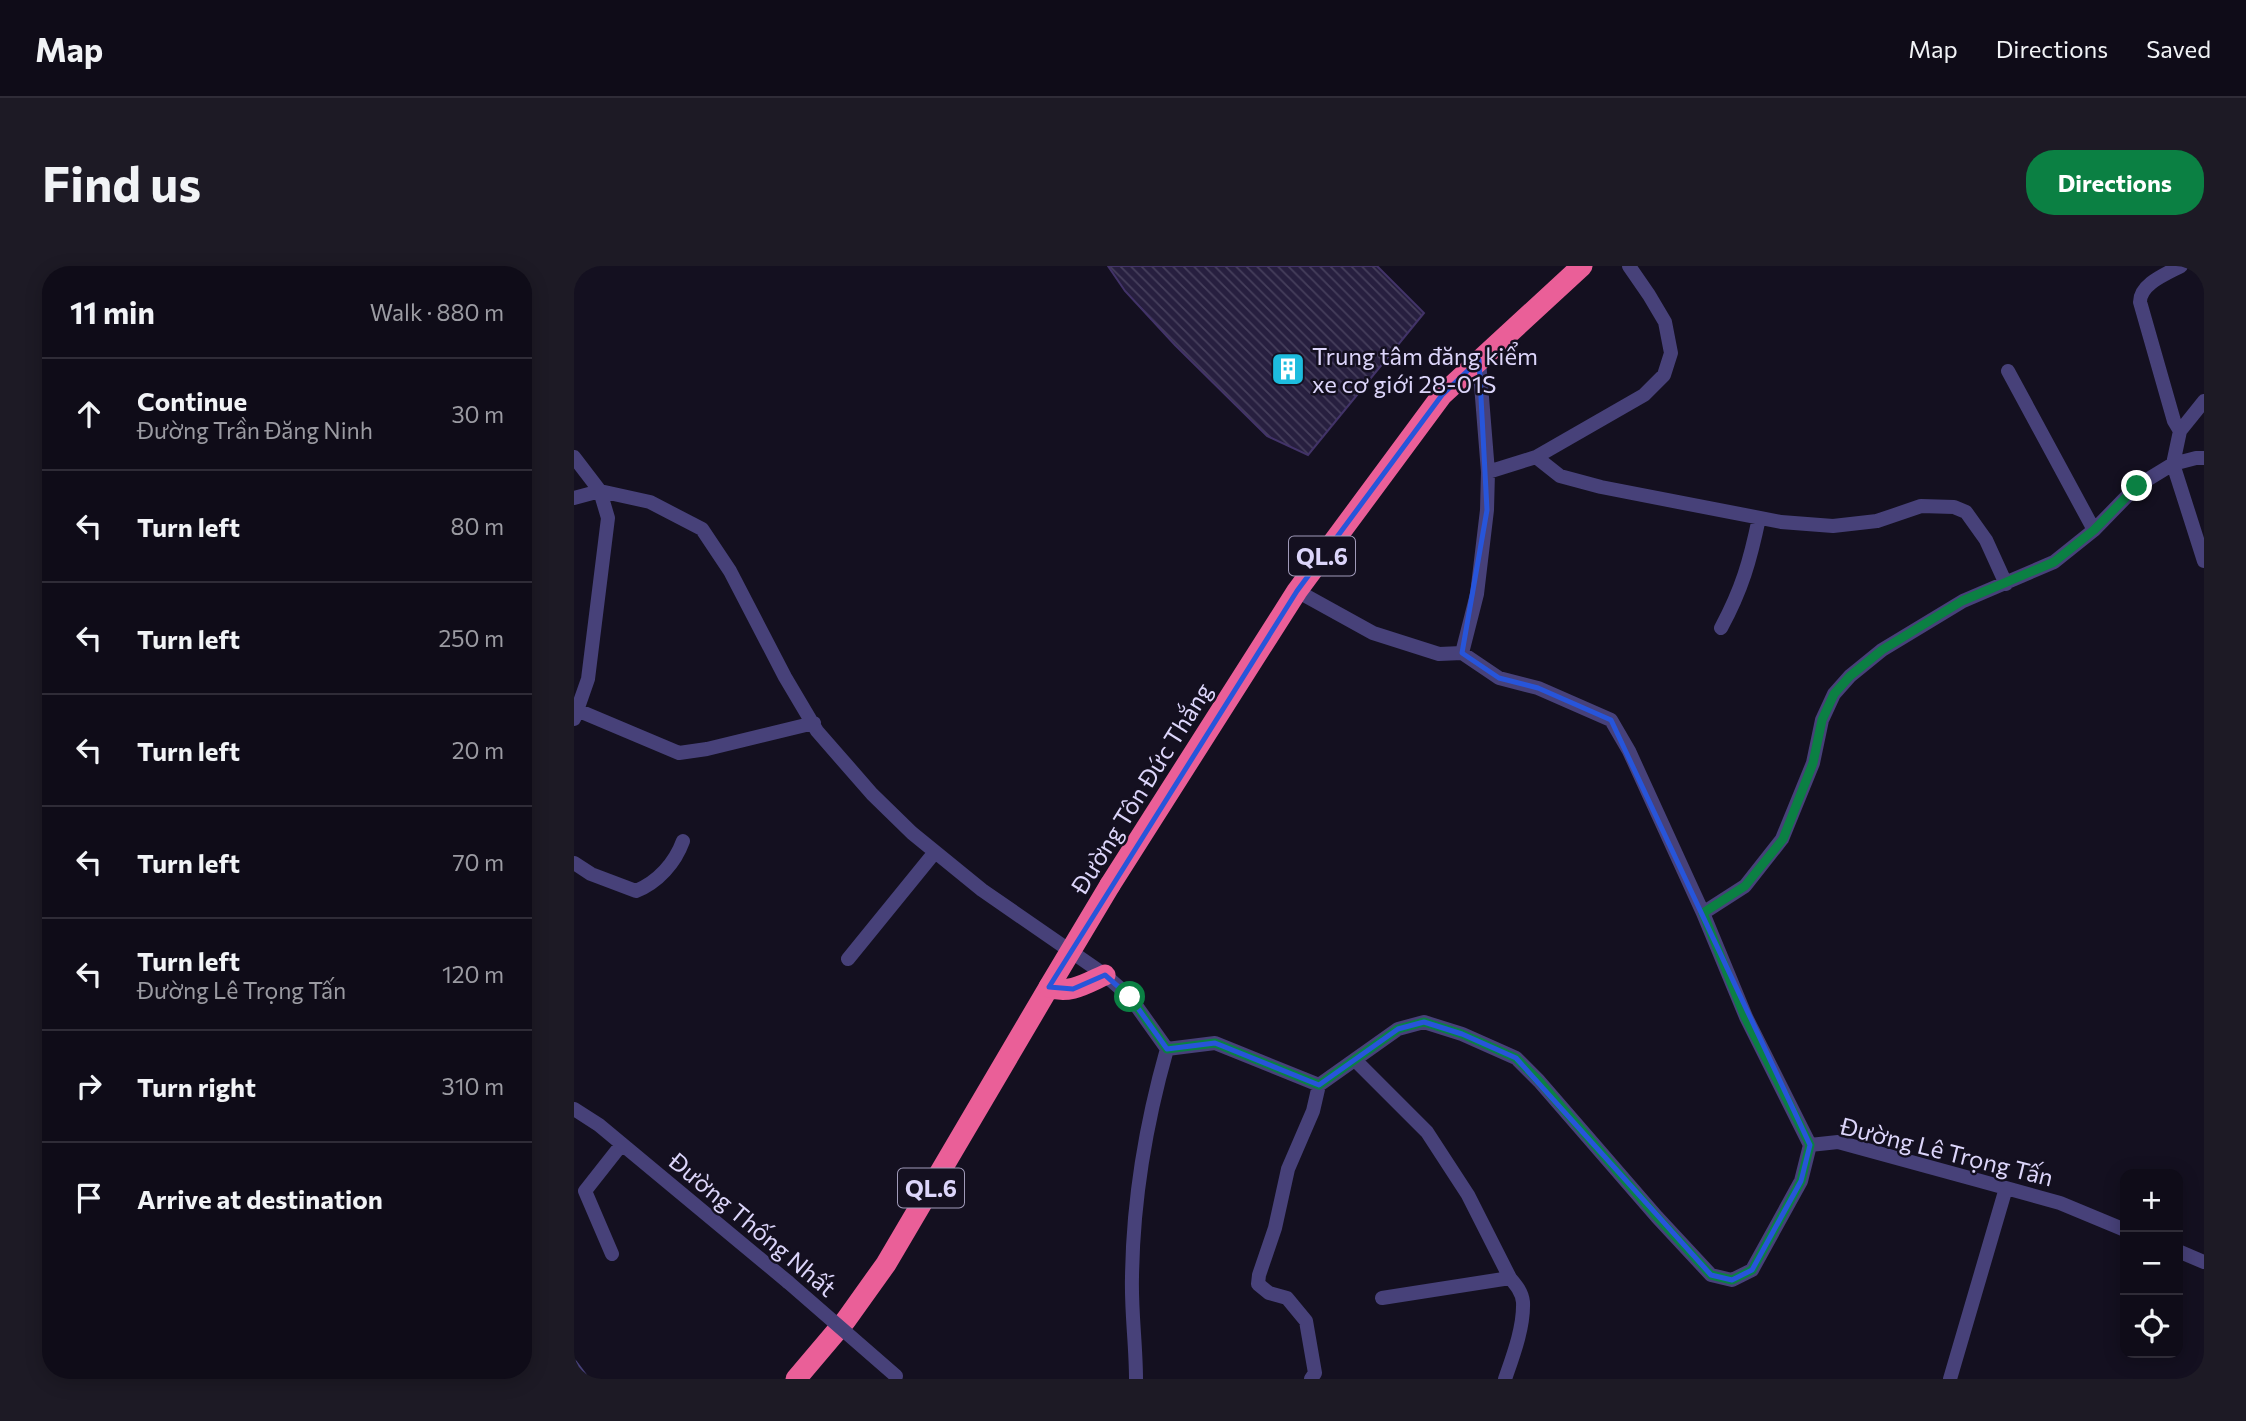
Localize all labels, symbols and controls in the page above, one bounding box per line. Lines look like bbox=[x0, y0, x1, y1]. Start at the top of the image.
text: Map bbox=[35, 28, 103, 69]
text: Map bbox=[1908, 34, 1958, 63]
text: Directions bbox=[1996, 34, 2108, 63]
text: Saved bbox=[2146, 34, 2211, 63]
button: Directions bbox=[2026, 150, 2204, 215]
text: Find us bbox=[42, 152, 201, 212]
text: 11 min bbox=[70, 293, 155, 330]
text: Walk · 880 m bbox=[370, 298, 504, 326]
place label: Trung tâm đăng kiểm xe cơ giới 28-01S bbox=[1312, 341, 1538, 398]
building icon: Trung tâm đăng kiểm xe cơ giới 28-01S bbox=[1269, 350, 1307, 388]
text: Continue bbox=[137, 385, 247, 416]
icon: ahead bbox=[70, 395, 108, 433]
text: 30 m bbox=[451, 400, 504, 428]
text: Đường Trần Đăng Ninh bbox=[137, 416, 373, 444]
route end bbox=[2121, 470, 2152, 501]
icon: left bbox=[70, 507, 108, 545]
text: Turn left bbox=[137, 511, 240, 542]
text: 80 m bbox=[451, 512, 504, 540]
road number: QL.6 bbox=[1289, 536, 1355, 576]
icon: left bbox=[70, 619, 108, 657]
text: Turn left bbox=[137, 623, 240, 654]
text: 250 m bbox=[439, 624, 504, 652]
street label: Đường Tôn Đức Thắng bbox=[1064, 677, 1218, 900]
icon: left bbox=[70, 731, 108, 769]
text: Turn left bbox=[137, 735, 240, 766]
text: 20 m bbox=[452, 736, 504, 764]
icon: left bbox=[70, 843, 108, 881]
text: Turn left bbox=[137, 847, 240, 878]
text: 70 m bbox=[452, 848, 504, 876]
text: Turn left bbox=[137, 945, 240, 976]
icon: left bbox=[70, 955, 108, 993]
text: 120 m bbox=[442, 960, 504, 988]
text: Đường Lê Trọng Tấn bbox=[137, 976, 346, 1004]
route start bbox=[1114, 981, 1145, 1012]
icon: right bbox=[70, 1067, 108, 1105]
text: Turn right bbox=[137, 1071, 256, 1102]
text: 310 m bbox=[442, 1072, 504, 1100]
street label: Đường Lê Trọng Tấn bbox=[1837, 1110, 2056, 1191]
street label: Đường Thống Nhất bbox=[663, 1145, 842, 1302]
road number: QL.6 bbox=[898, 1169, 964, 1208]
map controls bbox=[2120, 1169, 2183, 1358]
button: + bbox=[2120, 1169, 2183, 1232]
icon: arrive bbox=[70, 1179, 108, 1217]
text: Arrive at destination bbox=[137, 1183, 383, 1214]
button: − bbox=[2120, 1232, 2183, 1295]
button: locate bbox=[2120, 1295, 2183, 1358]

